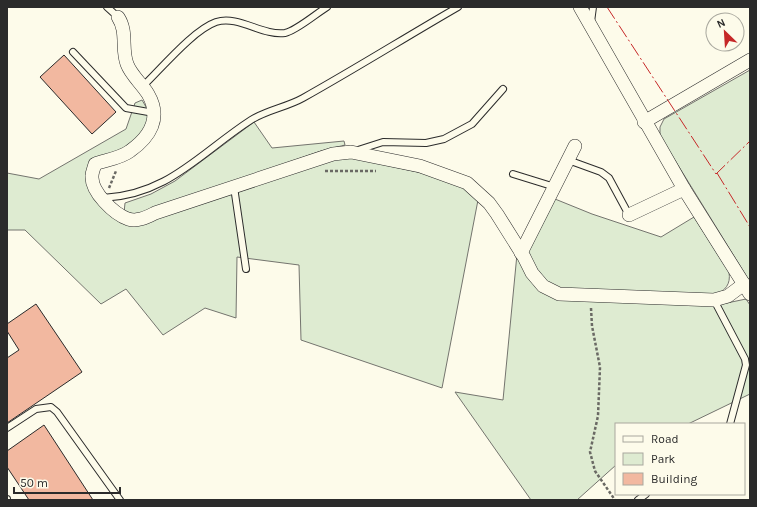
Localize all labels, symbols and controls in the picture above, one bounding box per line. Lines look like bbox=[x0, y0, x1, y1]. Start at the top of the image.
north arrow bbox=[705, 12, 745, 52]
text: N bbox=[715, 16, 727, 31]
legend bbox=[615, 423, 745, 495]
text: Road bbox=[651, 432, 679, 446]
text: Park bbox=[651, 452, 676, 466]
scale bar bbox=[14, 469, 120, 495]
text: Building bbox=[651, 472, 698, 486]
text: 50 m bbox=[20, 476, 48, 490]

